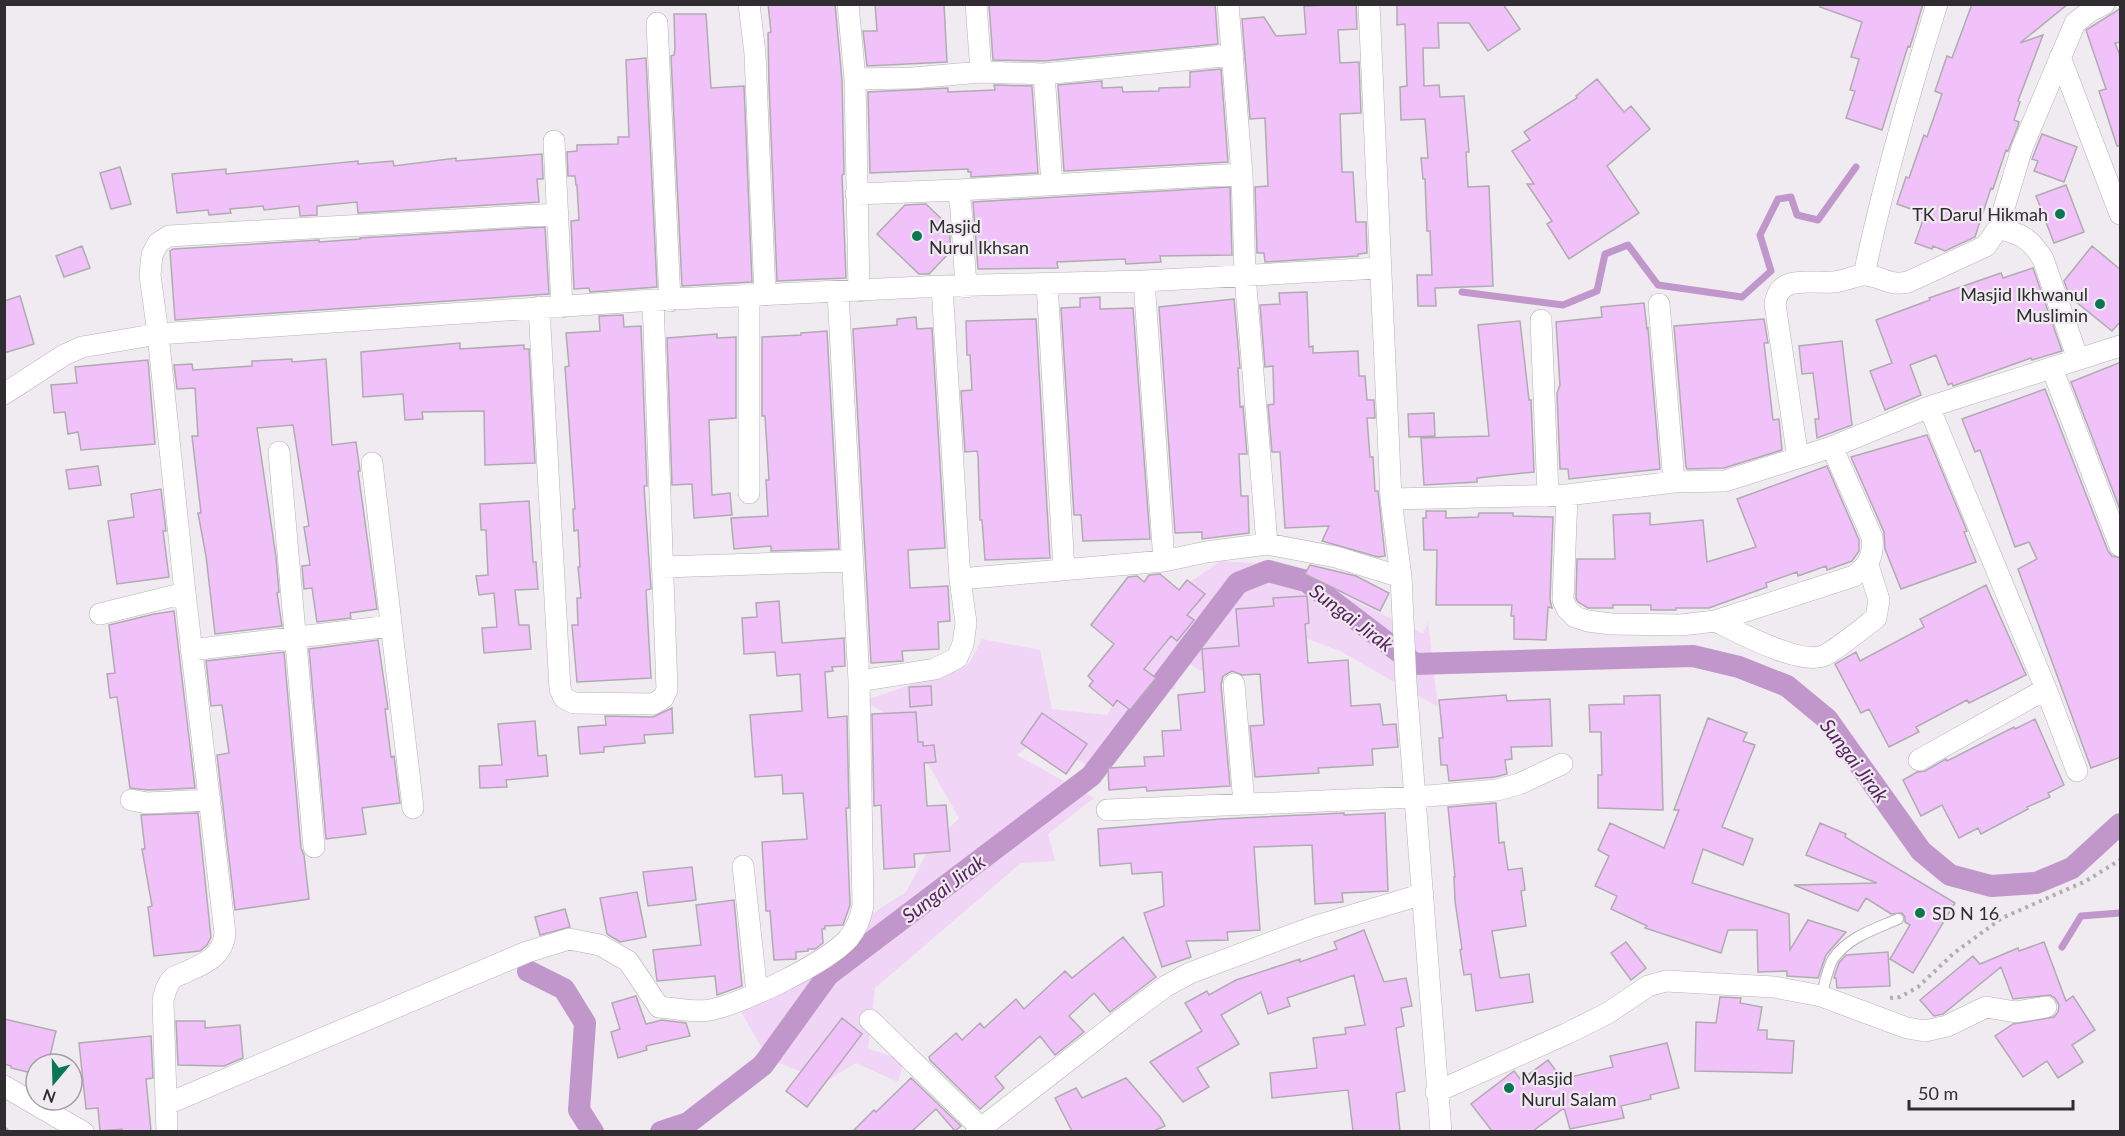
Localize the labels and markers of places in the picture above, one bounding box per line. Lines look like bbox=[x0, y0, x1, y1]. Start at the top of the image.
place label: TK Darul Hikmah bbox=[1912, 203, 2048, 225]
marker: TK Darul Hikmah bbox=[2053, 207, 2067, 221]
place label: Masjid Nurul Ikhsan bbox=[929, 215, 1029, 258]
marker: Masjid Nurul Ikhsan bbox=[910, 229, 924, 243]
place label: Masjid Ikhwanul Muslimin bbox=[1960, 283, 2088, 326]
marker: Masjid Ikhwanul Muslimin bbox=[2093, 297, 2107, 311]
place label: SD N 16 bbox=[1932, 902, 1999, 924]
marker: SD N 16 bbox=[1913, 906, 1927, 920]
place label: Masjid Nurul Salam bbox=[1521, 1067, 1617, 1110]
marker: Masjid Nurul Salam bbox=[1502, 1081, 1516, 1095]

